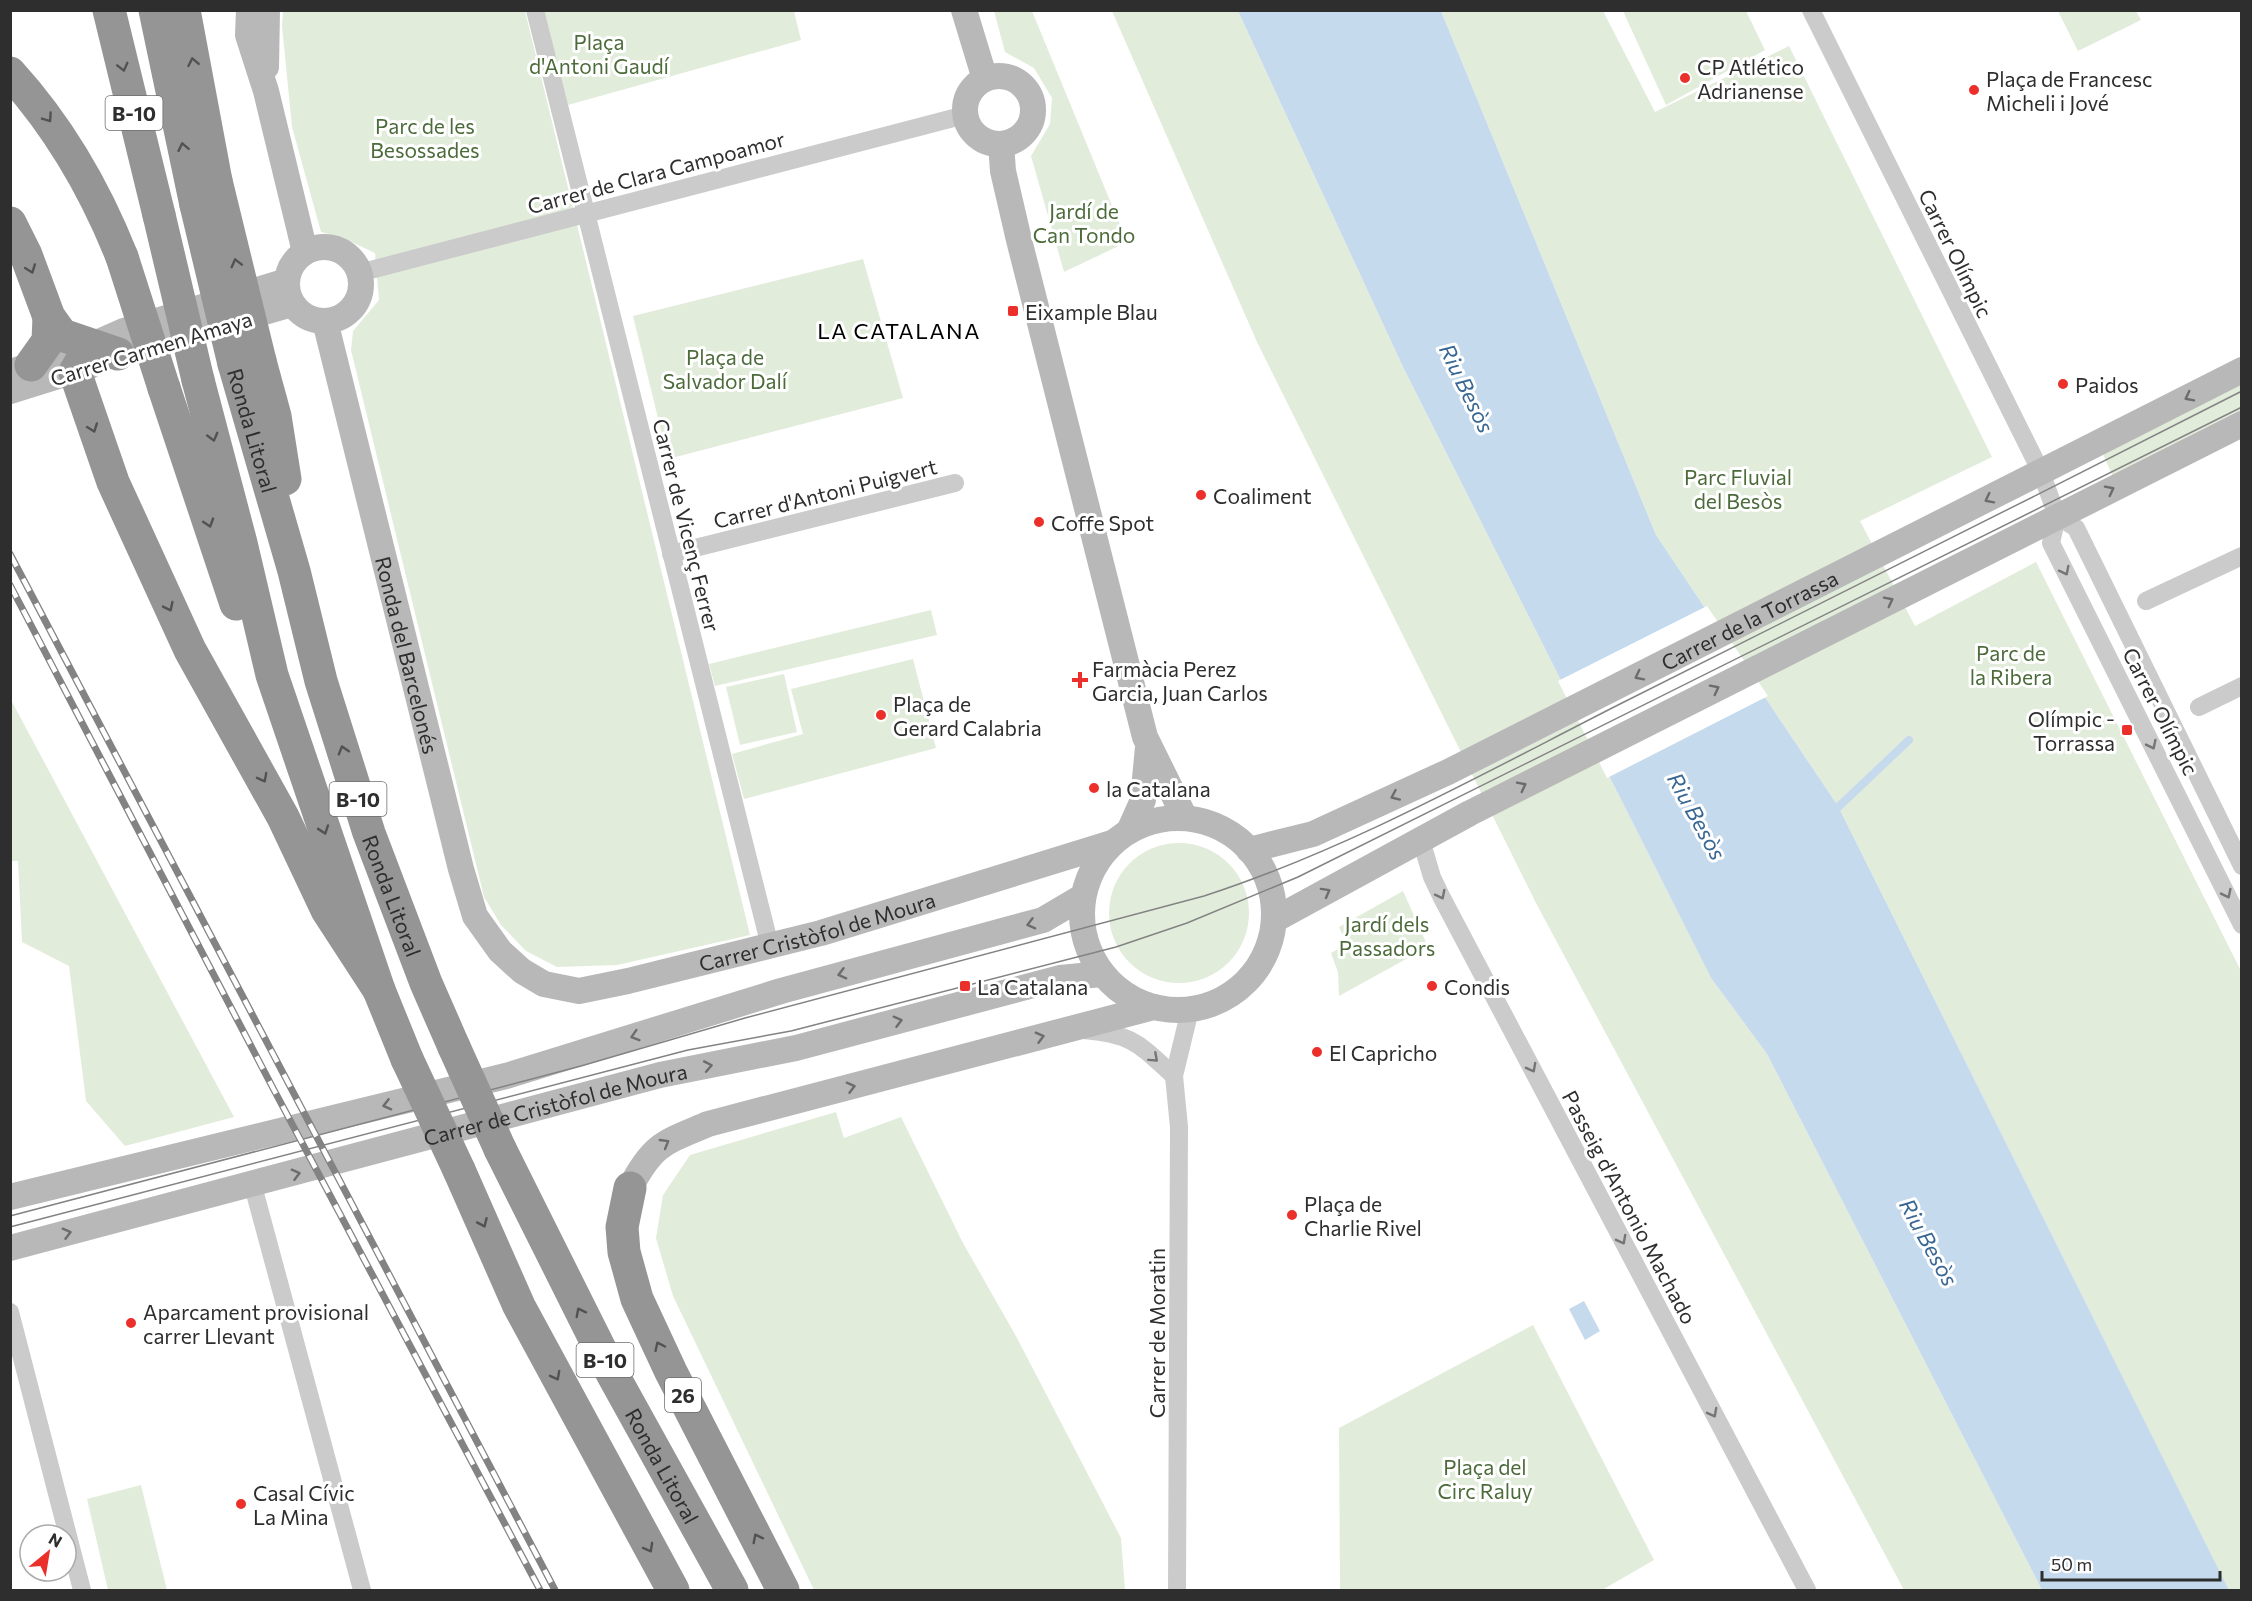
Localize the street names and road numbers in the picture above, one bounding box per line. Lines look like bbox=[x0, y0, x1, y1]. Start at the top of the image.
road number: B-10 bbox=[106, 96, 162, 130]
street label: Carrer de Clara Campoamor bbox=[525, 126, 787, 218]
street label: Carrer Olímpic bbox=[1914, 185, 1998, 321]
street label: Carrer Carmen Amaya bbox=[47, 305, 255, 391]
street label: Ronda Litoral bbox=[223, 365, 283, 495]
street label: Carrer de Vicenç Ferrer bbox=[648, 416, 726, 634]
street label: Carrer d'Antoni Puigvert bbox=[711, 453, 939, 533]
street label: Ronda del Barcelonés bbox=[371, 554, 444, 756]
street label: Carrer de la Torrassa bbox=[1656, 564, 1842, 675]
street label: Carrer Olímpic bbox=[2118, 643, 2204, 779]
road number: B-10 bbox=[330, 782, 386, 816]
street label: Ronda Litoral bbox=[358, 831, 427, 960]
street label: Carrer Cristòfol de Moura bbox=[696, 886, 938, 975]
street label: Carrer de Cristòfol de Moura bbox=[421, 1057, 689, 1150]
street label: Passeig d'Antonio Machado bbox=[1558, 1086, 1702, 1328]
street label: Carrer de Moratin bbox=[1144, 1248, 1169, 1418]
road number: B-10 bbox=[576, 1343, 634, 1377]
road number: 26 bbox=[665, 1378, 701, 1412]
street label: Ronda Litoral bbox=[621, 1403, 705, 1528]

